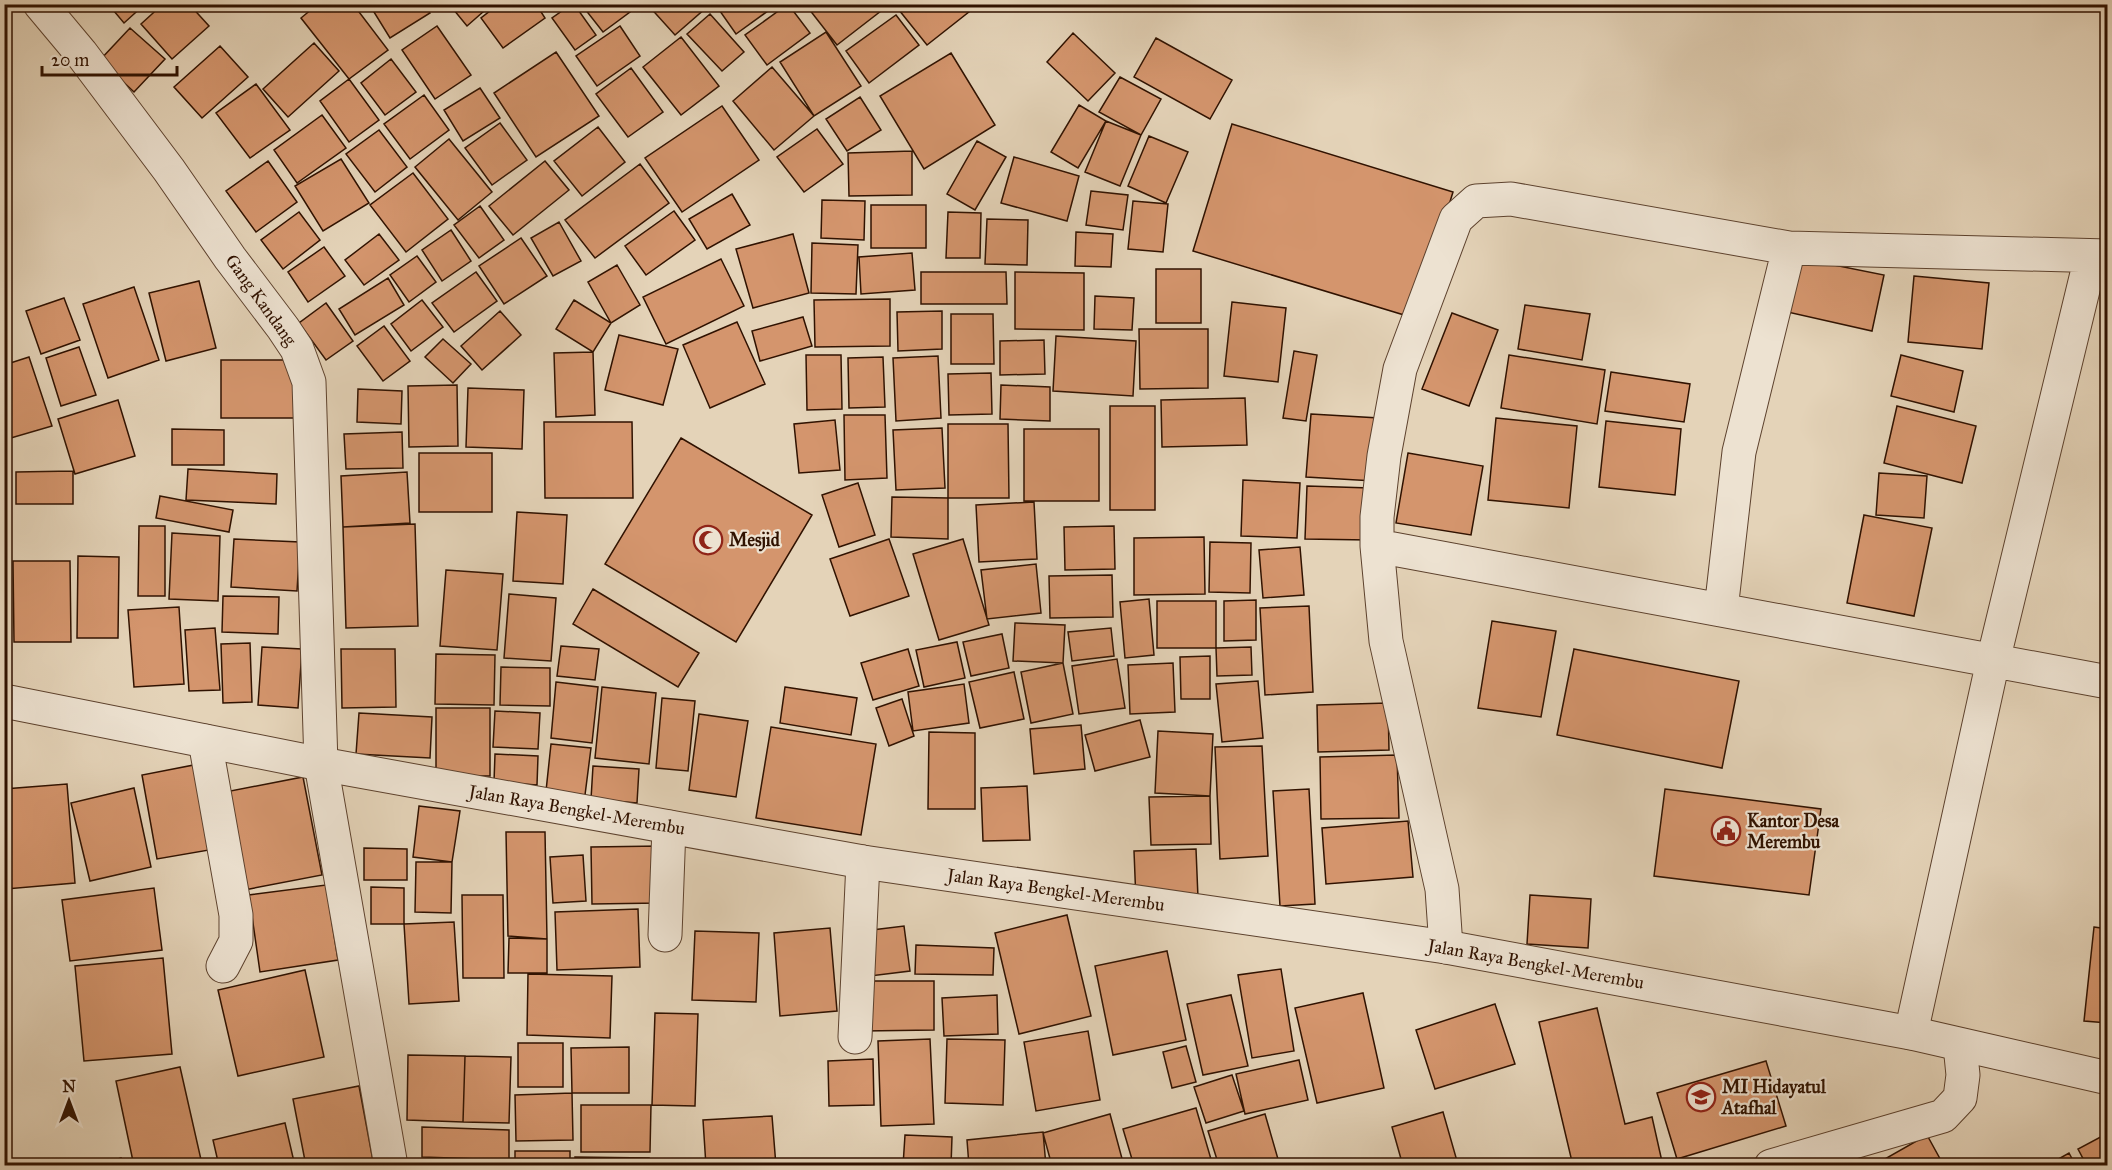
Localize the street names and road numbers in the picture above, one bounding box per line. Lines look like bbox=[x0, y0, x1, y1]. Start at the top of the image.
street label: Gang Kandang bbox=[220, 250, 302, 351]
street label: Jalan Raya Bengkel-Merembu bbox=[465, 780, 687, 841]
street label: Jalan Raya Bengkel-Merembu bbox=[944, 864, 1166, 917]
street label: Jalan Raya Bengkel-Merembu bbox=[1424, 934, 1646, 995]

